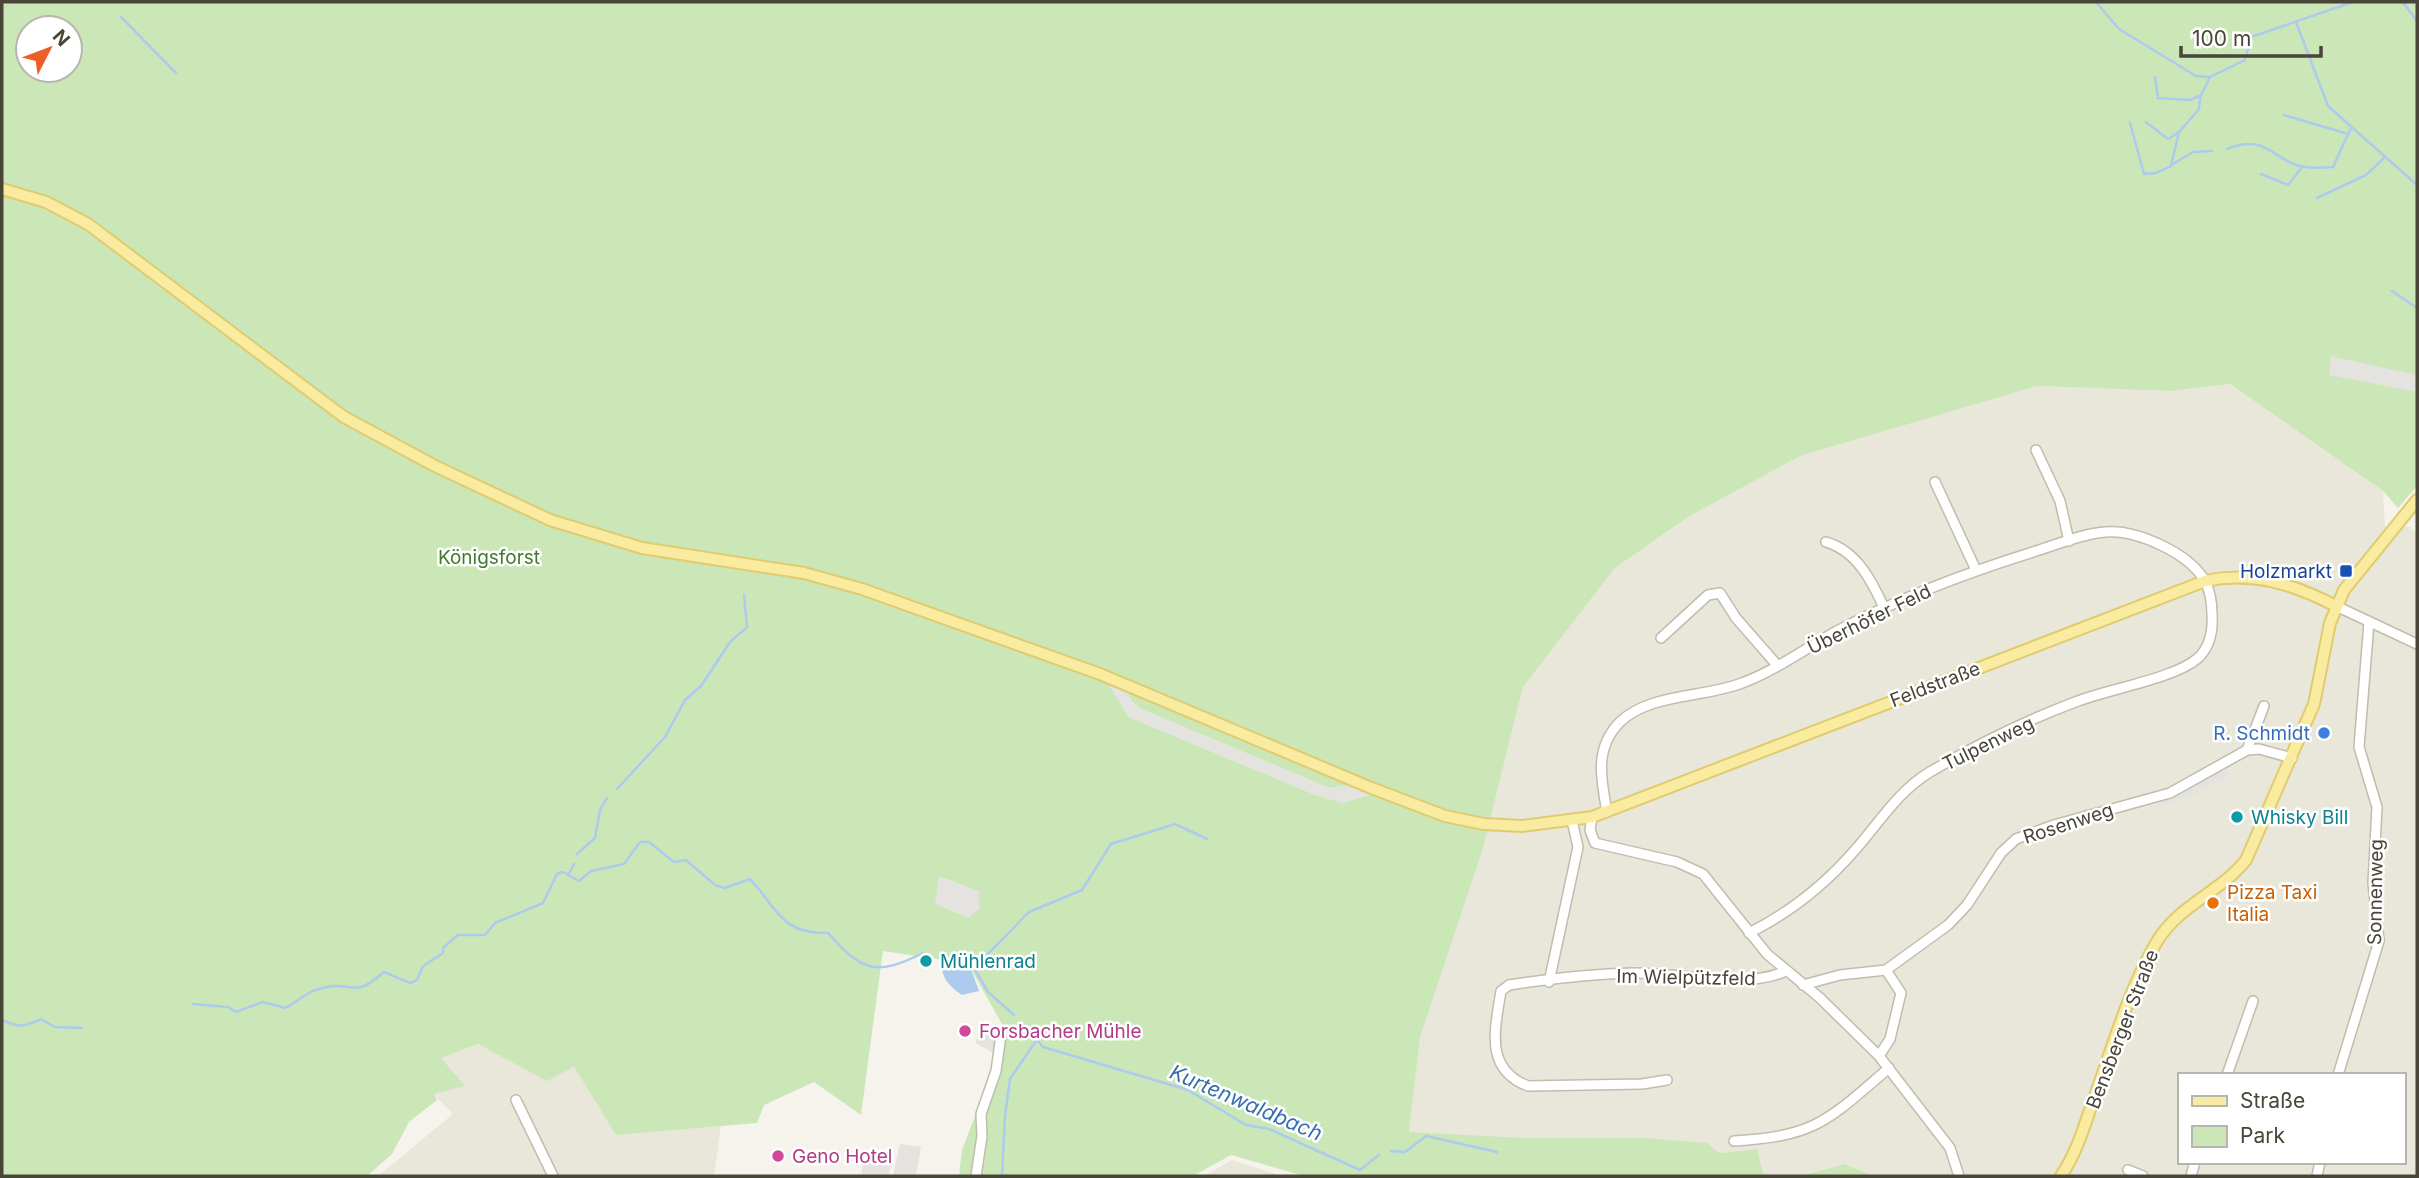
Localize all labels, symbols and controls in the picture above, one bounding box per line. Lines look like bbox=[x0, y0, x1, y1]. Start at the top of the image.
north arrow bbox=[14, 14, 84, 84]
scale bar bbox=[2181, 14, 2321, 58]
text: N bbox=[48, 25, 75, 51]
text: 100 m bbox=[2192, 26, 2251, 51]
park label: Königsforst bbox=[438, 546, 540, 569]
place label: Holzmarkt bbox=[2240, 560, 2332, 583]
marker: Holzmarkt bbox=[2338, 563, 2354, 579]
street label: Überhöfer Feld bbox=[1804, 580, 1935, 659]
street label: Feldstraße bbox=[1887, 657, 1983, 712]
street label: Tulpenweg bbox=[1939, 712, 2038, 775]
place label: R. Schmidt bbox=[2213, 722, 2310, 745]
marker: R. Schmidt bbox=[2316, 725, 2332, 741]
street label: Rosenweg bbox=[2020, 798, 2116, 849]
place label: Whisky Bill bbox=[2251, 806, 2348, 829]
marker: Whisky Bill bbox=[2229, 809, 2245, 825]
street label: Sonnenweg bbox=[2363, 839, 2388, 945]
place label: Pizza Taxi Italia bbox=[2227, 881, 2317, 926]
marker: Pizza Taxi Italia bbox=[2205, 895, 2221, 911]
street label: Bensberger Straße bbox=[2082, 946, 2163, 1112]
place label: Mühlenrad bbox=[940, 950, 1036, 973]
marker: Mühlenrad bbox=[918, 953, 934, 969]
street label: Im Wielpützfeld bbox=[1616, 965, 1756, 990]
place label: Forsbacher Mühle bbox=[979, 1020, 1142, 1043]
marker: Forsbacher Mühle bbox=[957, 1023, 973, 1039]
water label: Kurtenwaldbach bbox=[1166, 1059, 1326, 1146]
legend bbox=[2178, 1073, 2405, 1164]
text: Straße bbox=[2240, 1088, 2305, 1113]
text: Park bbox=[2240, 1123, 2285, 1148]
place label: Geno Hotel bbox=[792, 1145, 892, 1168]
marker: Geno Hotel bbox=[770, 1148, 786, 1164]

